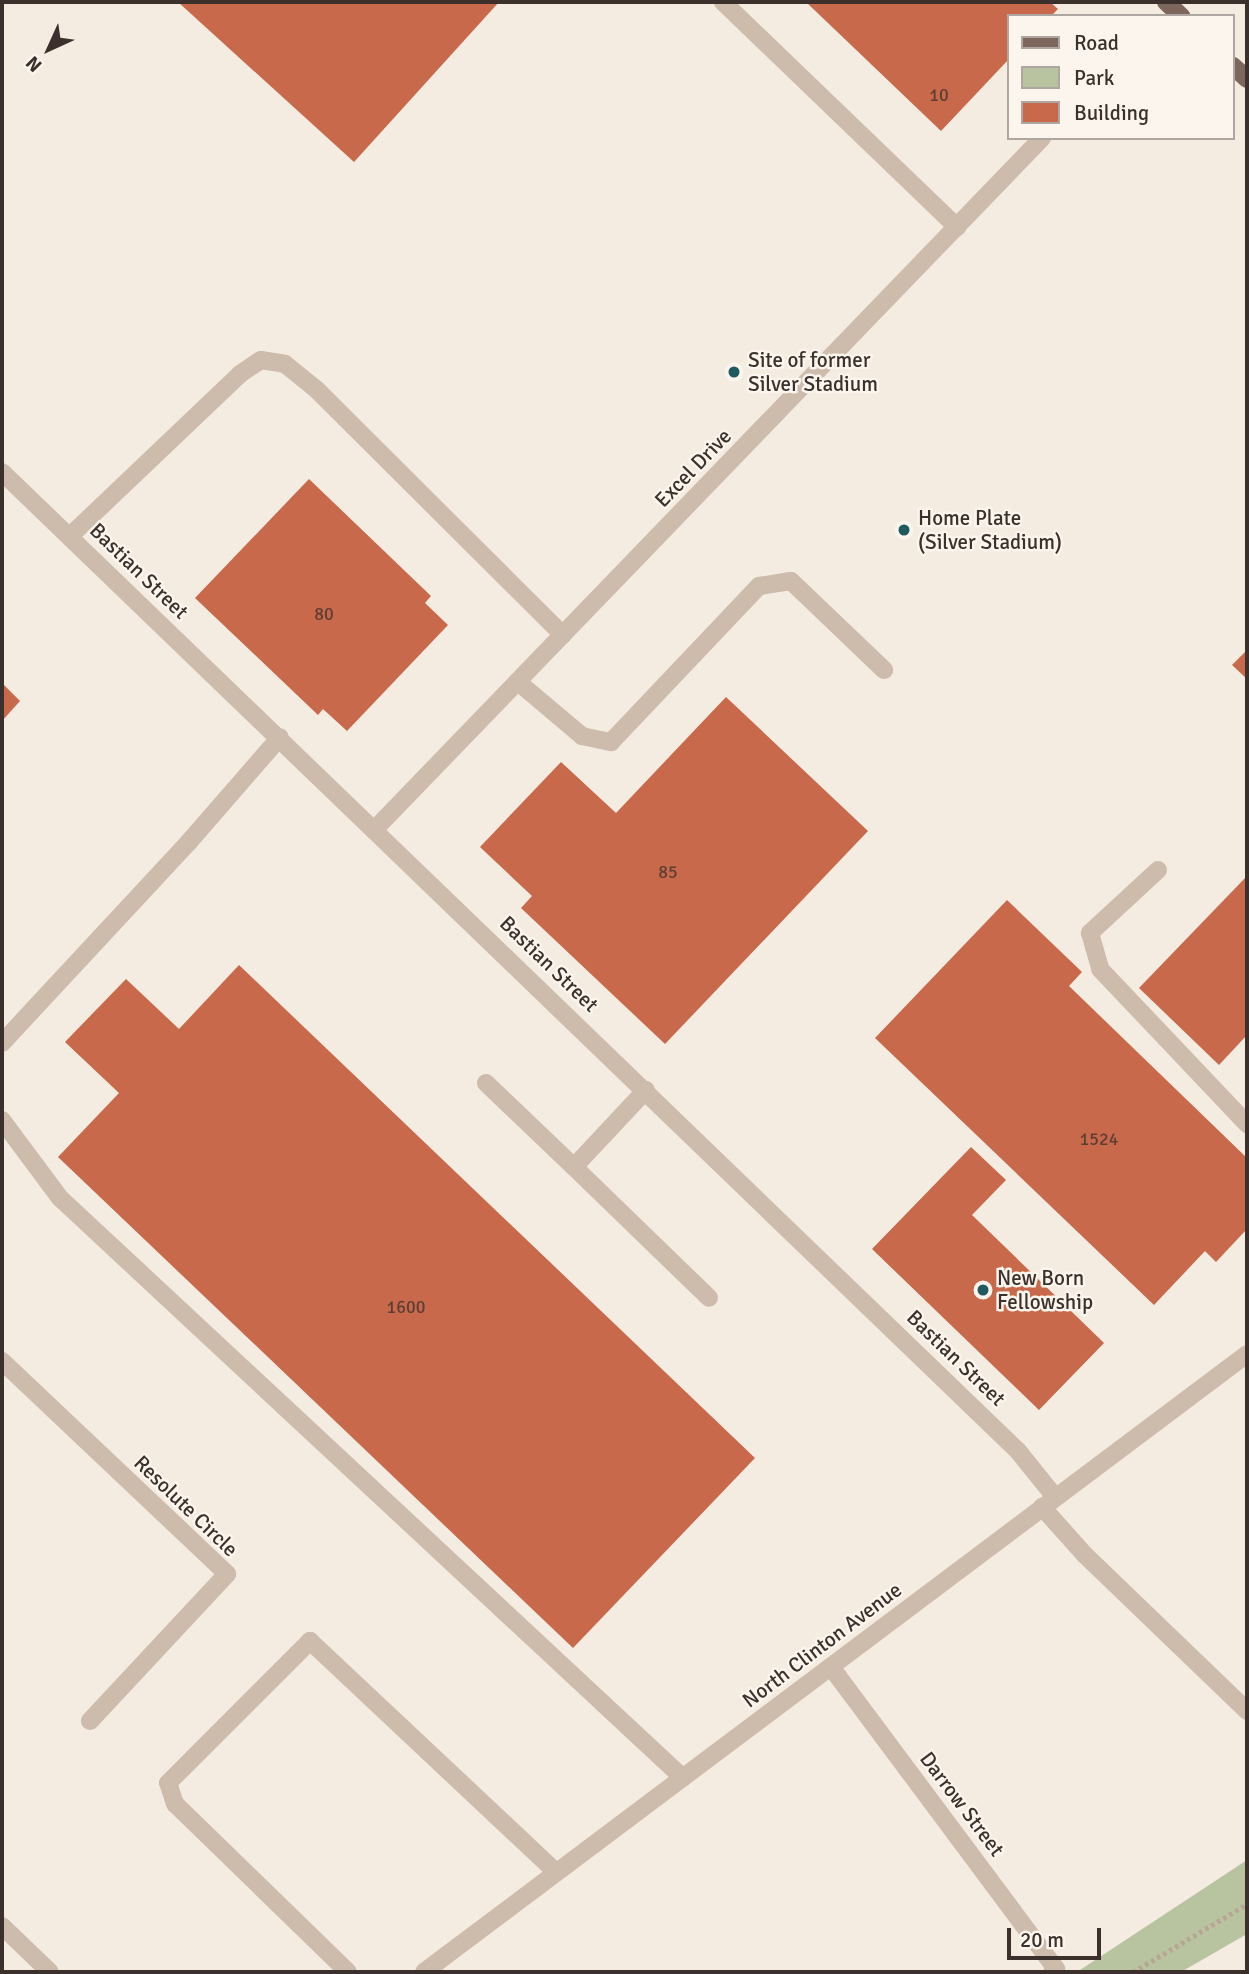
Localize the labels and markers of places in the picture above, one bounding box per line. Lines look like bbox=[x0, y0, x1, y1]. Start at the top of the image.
place label: Site of former Silver Stadium bbox=[748, 347, 878, 397]
marker: Site of former Silver Stadium bbox=[726, 364, 742, 380]
place label: Home Plate (Silver Stadium) bbox=[918, 505, 1062, 555]
marker: Home Plate (Silver Stadium) bbox=[896, 522, 912, 538]
place label: New Born Fellowship bbox=[997, 1265, 1093, 1315]
marker: New Born Fellowship bbox=[975, 1282, 991, 1298]

